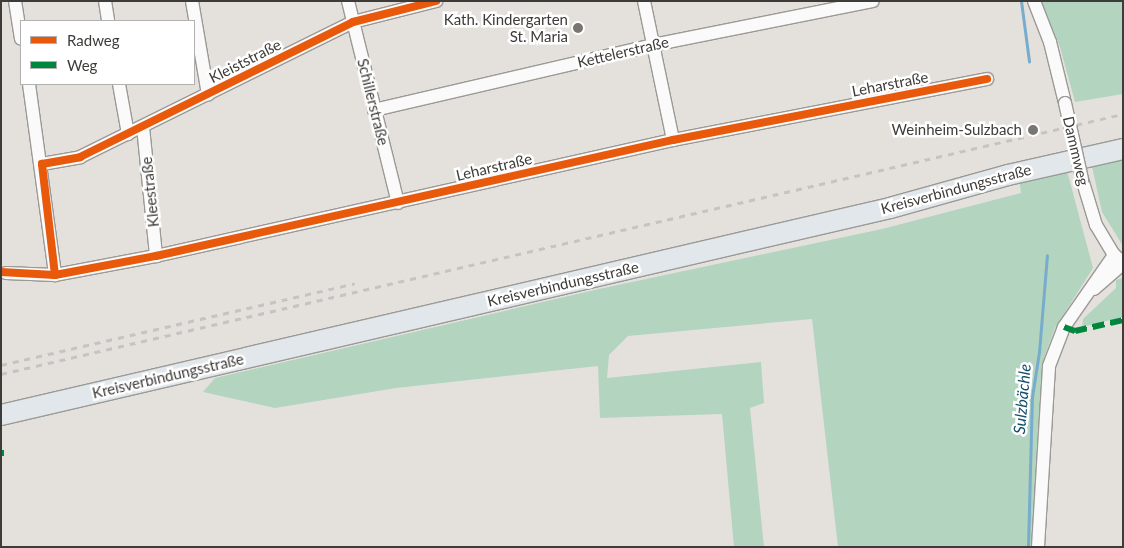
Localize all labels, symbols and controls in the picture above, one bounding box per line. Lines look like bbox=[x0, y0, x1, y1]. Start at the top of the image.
place label: Kath. Kindergarten St. Maria bbox=[444, 10, 568, 45]
legend bbox=[20, 20, 195, 85]
marker: Kath. Kindergarten St. Maria bbox=[572, 22, 584, 34]
text: Radweg bbox=[67, 31, 120, 49]
street label: Kettelerstraße bbox=[575, 33, 671, 71]
street label: Kleiststraße bbox=[206, 35, 284, 87]
text: Weg bbox=[67, 56, 97, 74]
street label: Schillerstraße bbox=[354, 57, 392, 147]
street label: Leharstraße bbox=[850, 68, 930, 100]
street label: Dammweg bbox=[1059, 115, 1093, 187]
place label: Weinheim-Sulzbach bbox=[892, 121, 1022, 139]
marker: Weinheim-Sulzbach bbox=[1026, 123, 1040, 137]
street label: Leharstraße bbox=[454, 150, 534, 184]
street label: Kleestraße bbox=[137, 156, 163, 228]
street label: Kreisverbindungsstraße bbox=[879, 160, 1033, 218]
street label: Kreisverbindungsstraße bbox=[485, 258, 641, 310]
street label: Kreisverbindungsstraße bbox=[90, 350, 246, 402]
water label: Sulzbächle bbox=[1009, 363, 1035, 435]

